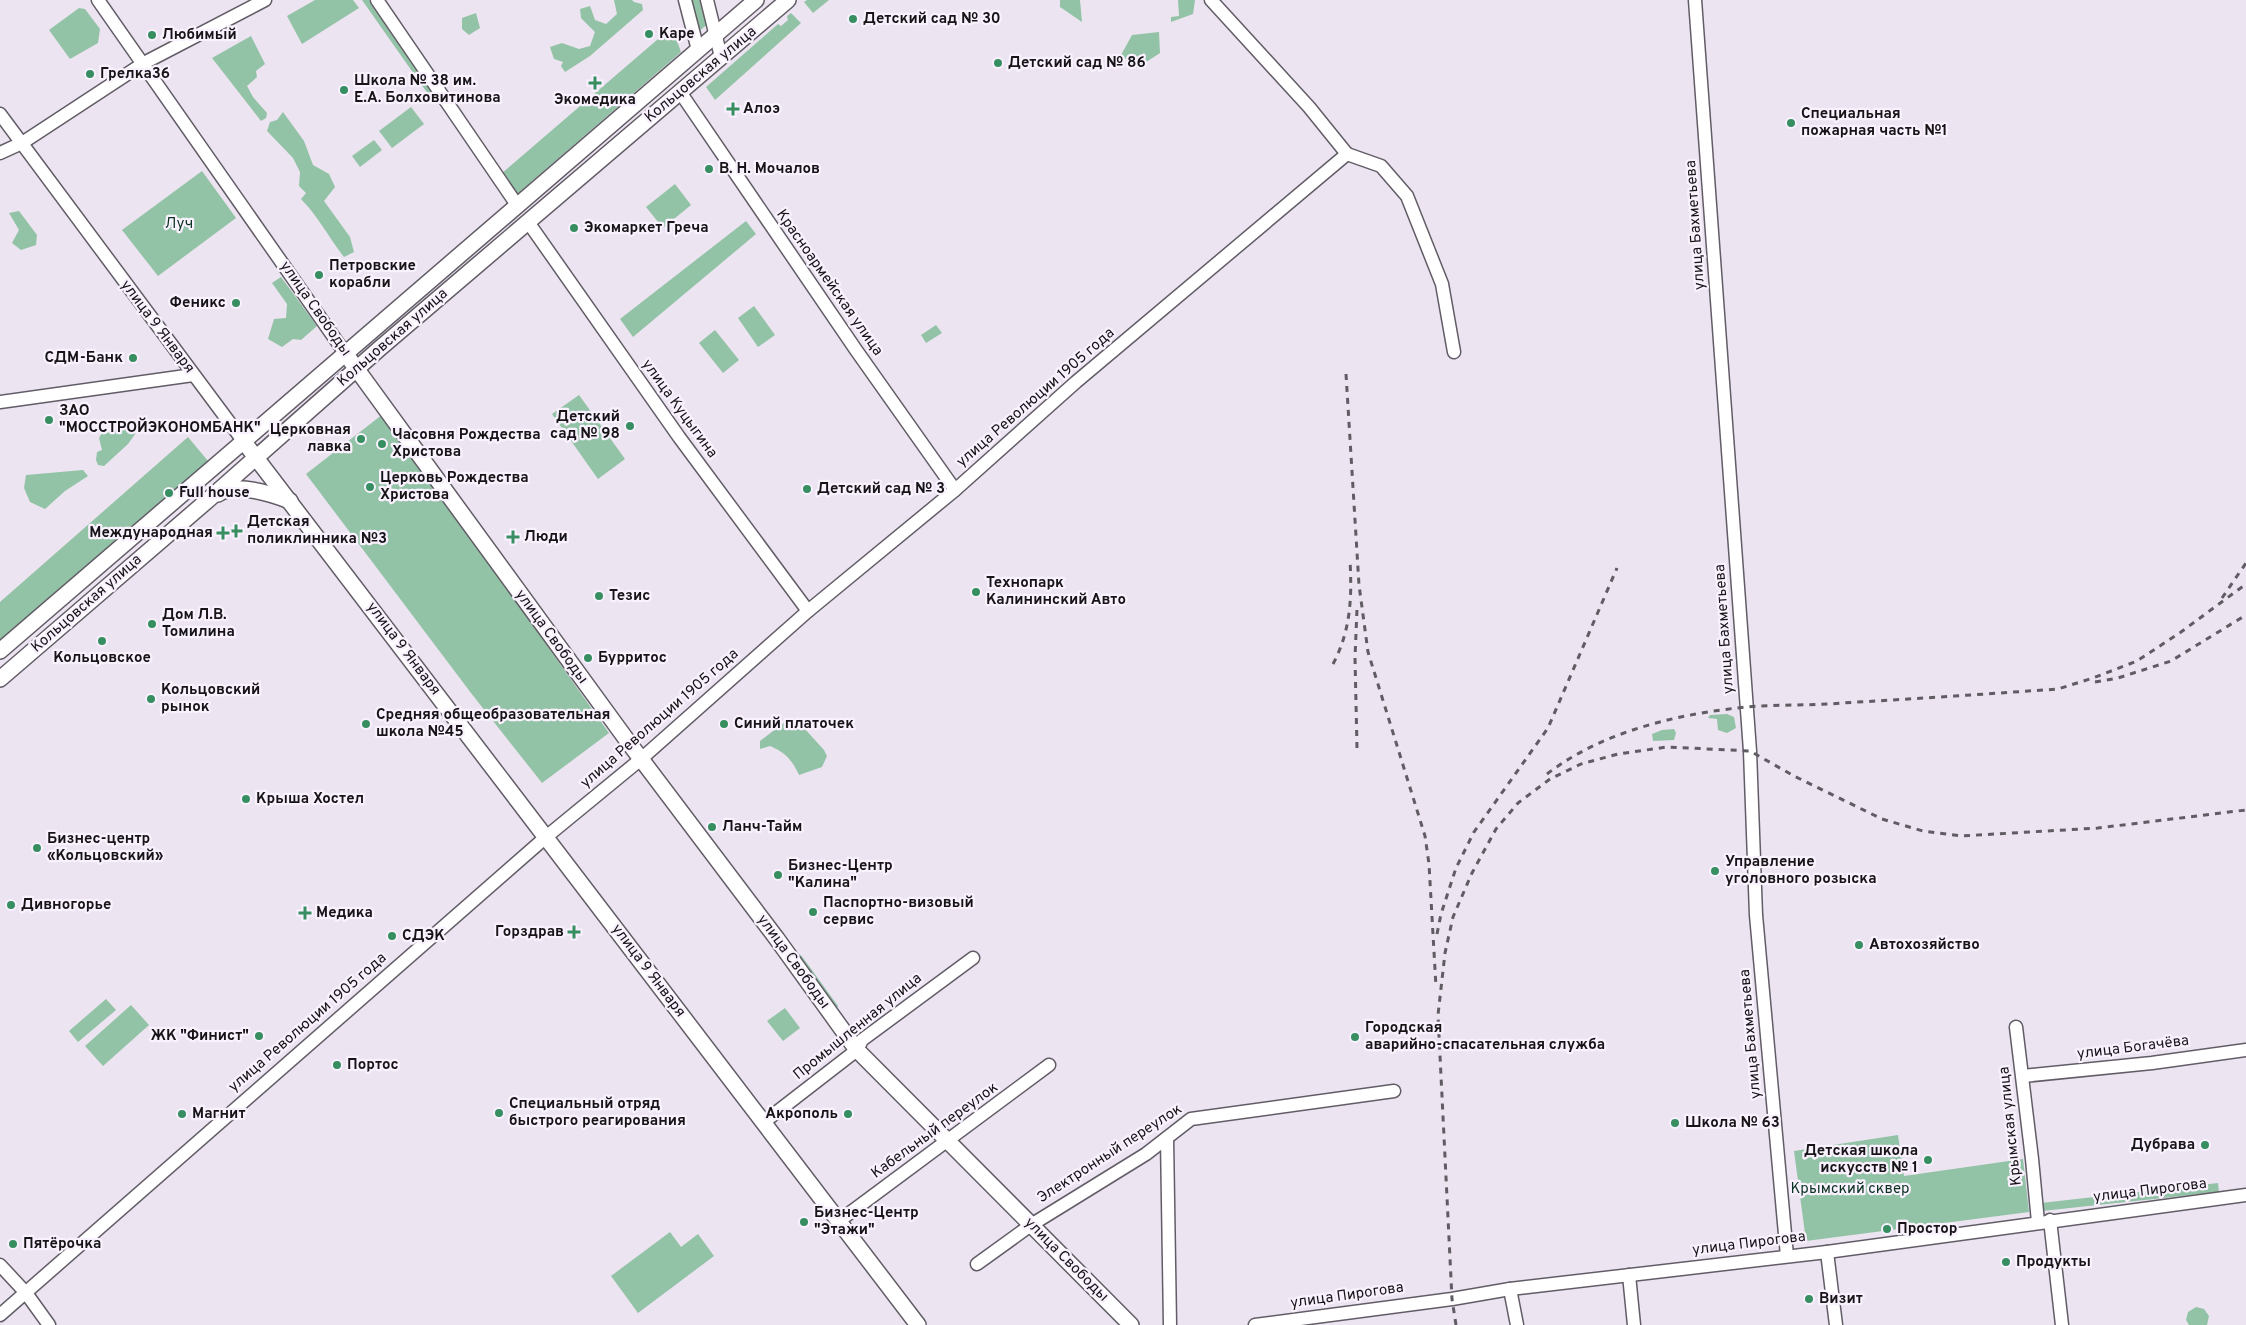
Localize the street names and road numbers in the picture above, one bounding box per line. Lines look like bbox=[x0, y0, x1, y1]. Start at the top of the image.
street label: Кольцовская улица bbox=[641, 23, 761, 127]
street label: улица Бахметьева bbox=[1682, 159, 1710, 291]
street label: Красноармейская улица bbox=[771, 206, 887, 360]
street label: улица Свободы bbox=[275, 258, 355, 360]
street label: улица 9 Января bbox=[116, 277, 198, 377]
street label: Кольцовская улица bbox=[334, 285, 452, 391]
street label: улица Революции 1905 года bbox=[953, 324, 1119, 472]
street label: улица Куцыгина bbox=[637, 356, 721, 462]
street label: Кольцовская улица bbox=[28, 551, 146, 657]
street label: улица Бахметьева bbox=[1711, 563, 1739, 695]
street label: улица Свободы bbox=[510, 586, 592, 688]
street label: улица 9 Января bbox=[362, 599, 444, 699]
street label: улица Революции 1905 года bbox=[577, 645, 743, 793]
street label: улица Свободы bbox=[752, 911, 834, 1013]
street label: улица 9 Января bbox=[607, 921, 689, 1021]
street label: улица Революции 1905 года bbox=[225, 949, 391, 1097]
street label: улица Бахметьева bbox=[1736, 968, 1766, 1100]
street label: Промышленная улица bbox=[790, 969, 926, 1085]
street label: улица Богачёва bbox=[2076, 1032, 2190, 1064]
street label: Крымская улица bbox=[1995, 1065, 2027, 1187]
street label: Кабельный переулок bbox=[868, 1079, 1002, 1183]
street label: Электронный переулок bbox=[1034, 1100, 1186, 1208]
street label: улица Пирогова bbox=[2092, 1175, 2208, 1207]
street label: улица Свободы bbox=[1020, 1214, 1112, 1306]
street label: улица Пирогова bbox=[1691, 1228, 1807, 1260]
street label: улица Пирогова bbox=[1289, 1279, 1405, 1313]

